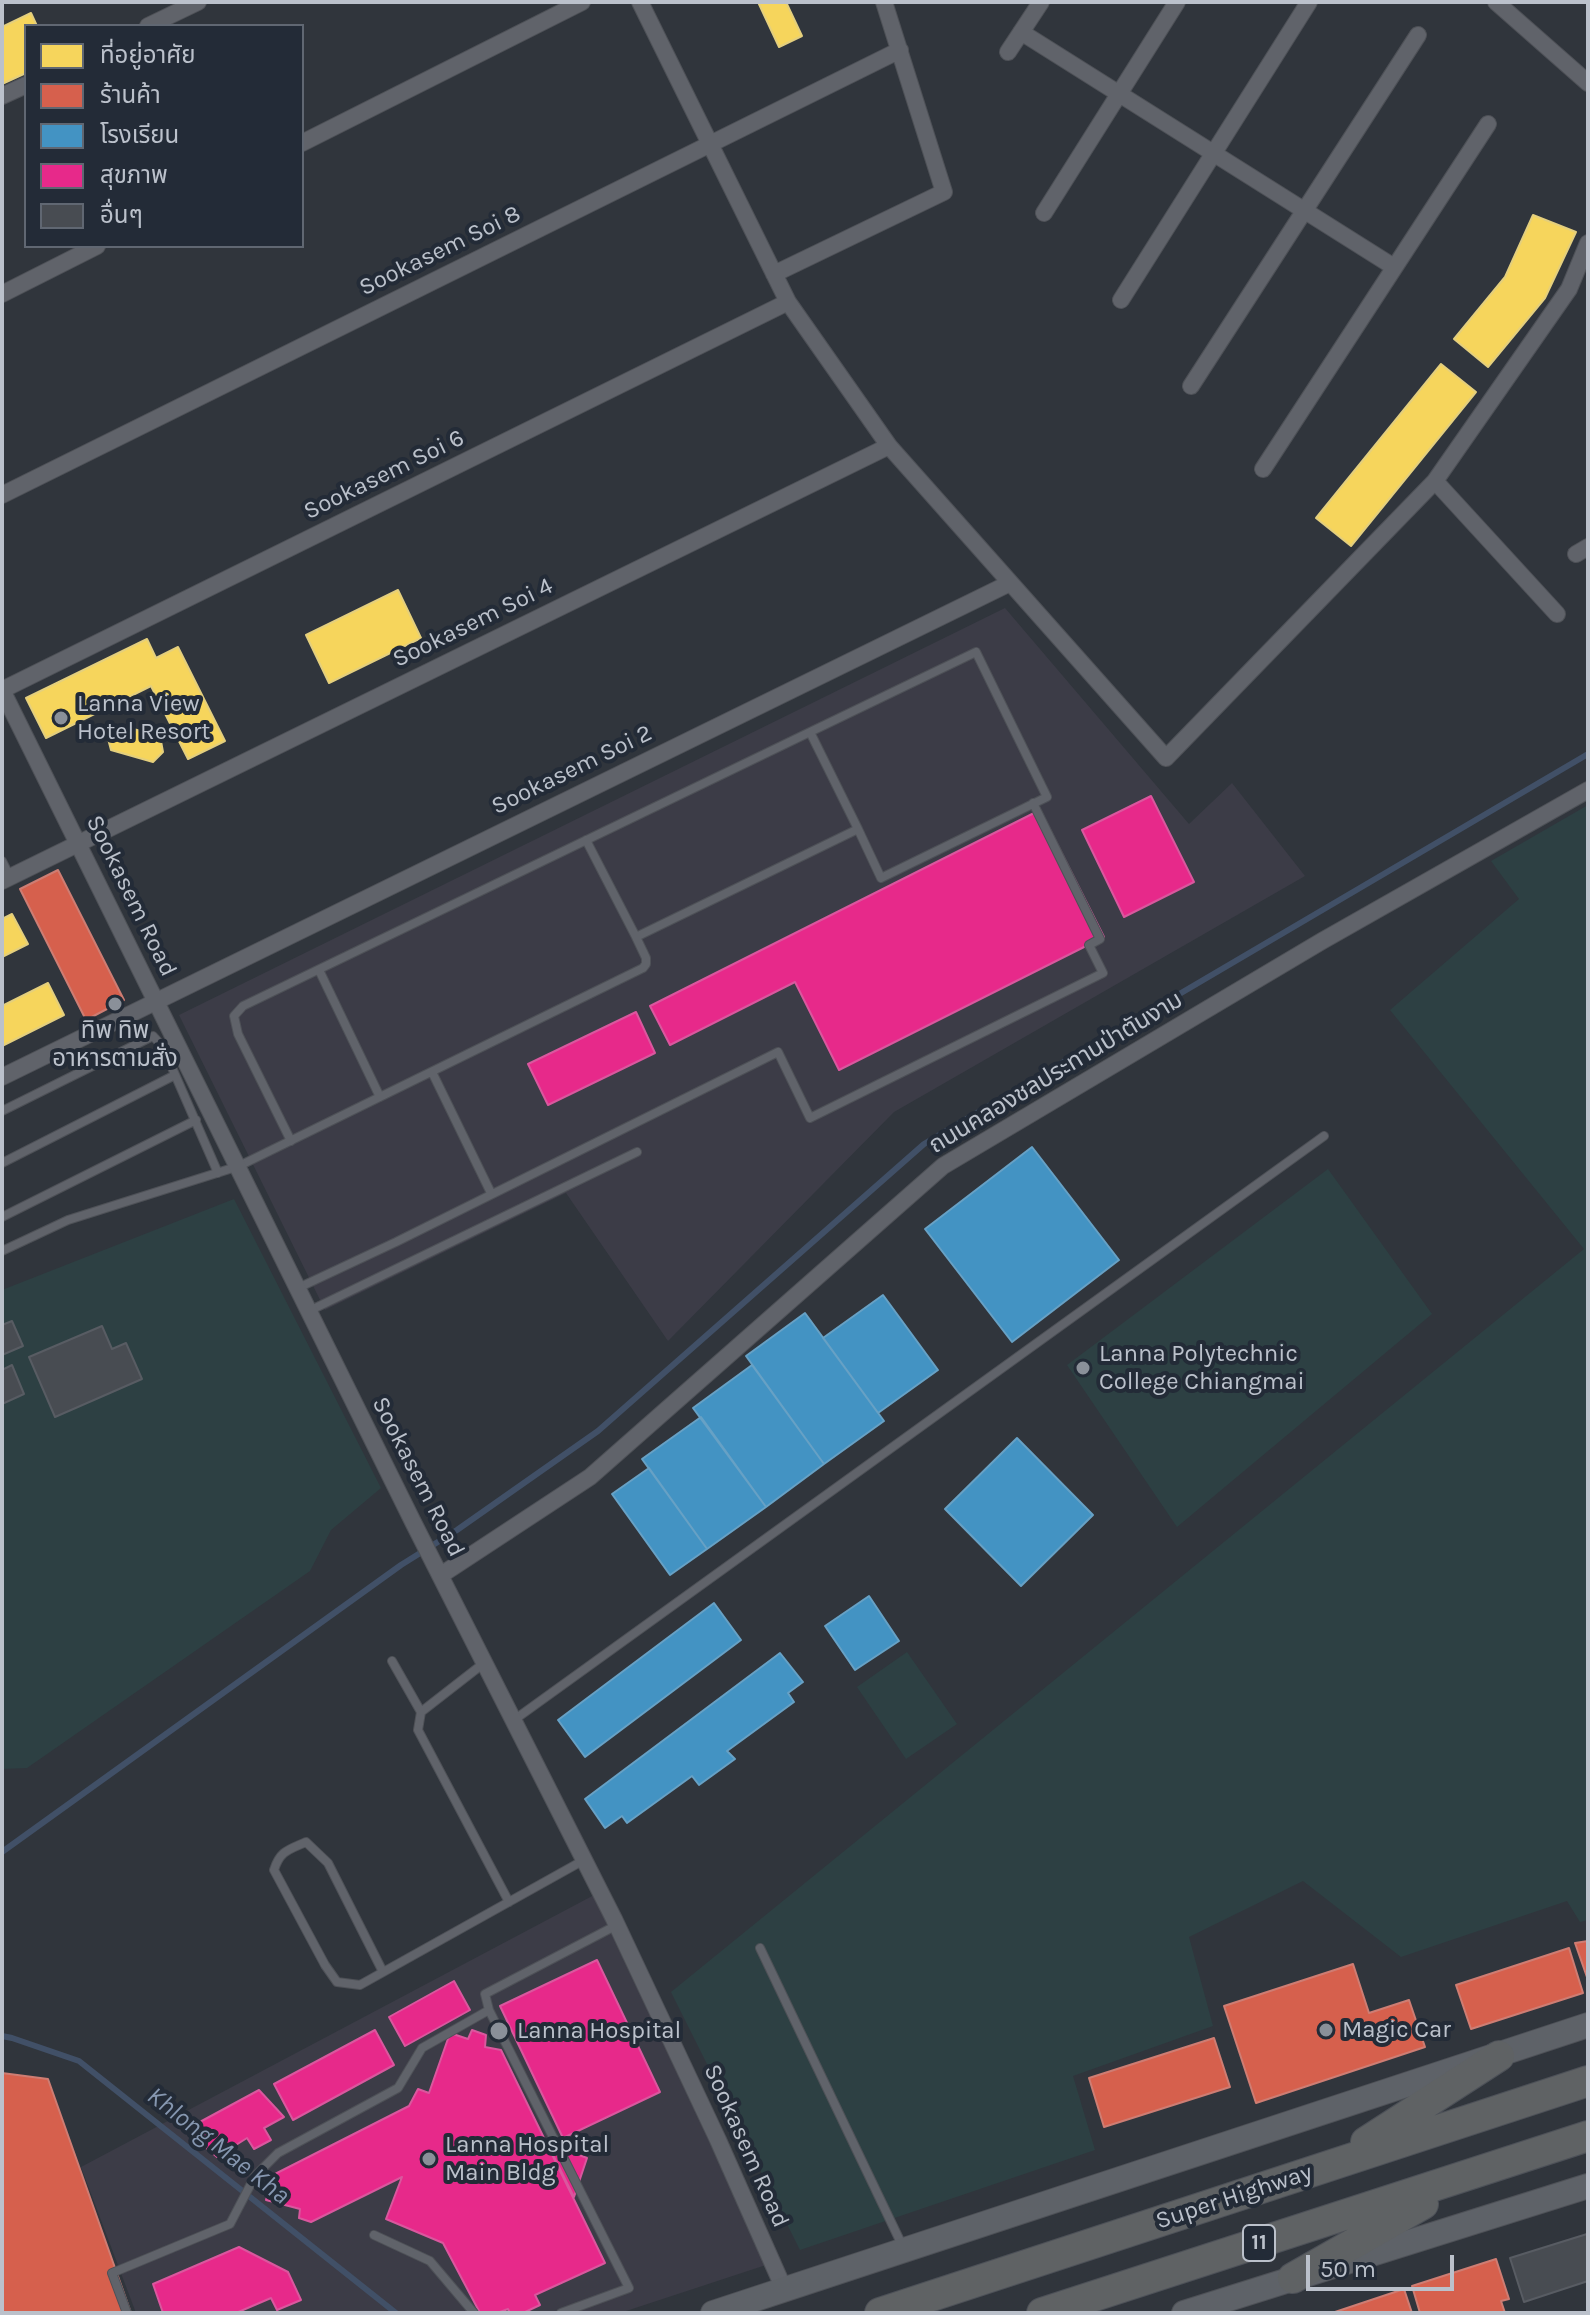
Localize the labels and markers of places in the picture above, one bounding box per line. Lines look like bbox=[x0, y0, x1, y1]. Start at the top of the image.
place label: Lanna View Hotel Resort bbox=[77, 690, 210, 746]
marker: Lanna View Hotel Resort bbox=[52, 709, 70, 727]
marker: ทิพ ทิพ อาหารตามสั่ง bbox=[106, 995, 124, 1013]
place label: ทิพ ทิพ อาหารตามสั่ง bbox=[52, 1017, 178, 1073]
place label: Lanna Polytechnic College Chiangmai bbox=[1099, 1340, 1305, 1396]
marker: Lanna Polytechnic College Chiangmai bbox=[1074, 1359, 1092, 1377]
place label: Magic Car bbox=[1342, 2016, 1451, 2044]
place label: Lanna Hospital bbox=[517, 2017, 681, 2045]
marker: Lanna Hospital bbox=[488, 2020, 510, 2042]
marker: Magic Car bbox=[1317, 2021, 1335, 2039]
place label: Lanna Hospital Main Bldg bbox=[445, 2131, 609, 2187]
marker: Lanna Hospital Main Bldg bbox=[420, 2150, 438, 2168]

